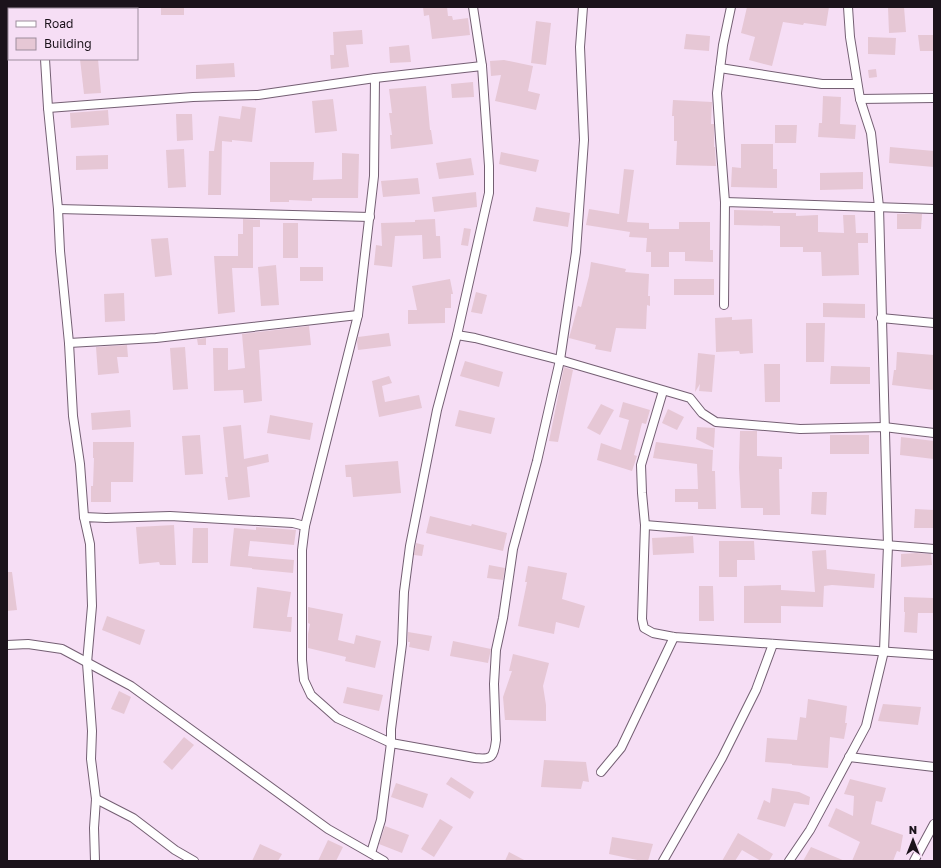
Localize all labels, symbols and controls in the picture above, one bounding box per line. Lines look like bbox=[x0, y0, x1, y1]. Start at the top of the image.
legend bbox=[8, 8, 138, 60]
text: Road bbox=[44, 16, 73, 31]
text: Building bbox=[44, 36, 92, 51]
north arrow bbox=[893, 820, 933, 860]
text: N bbox=[909, 823, 917, 836]

